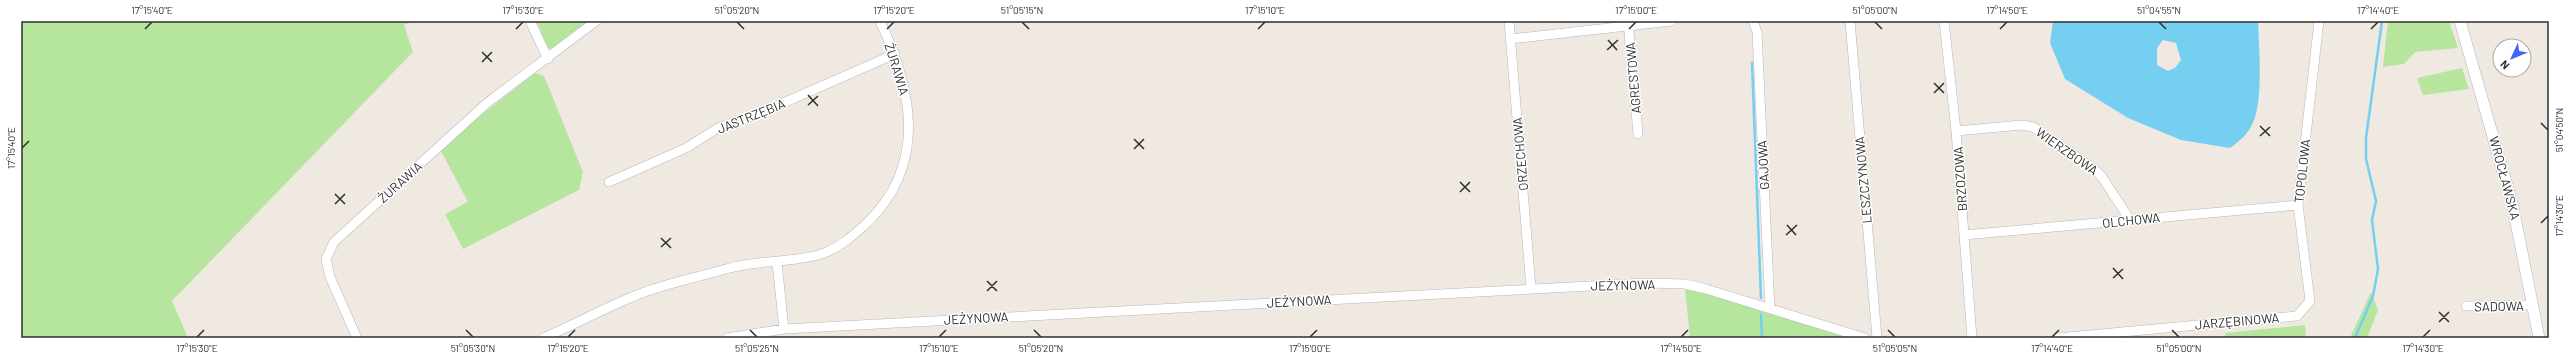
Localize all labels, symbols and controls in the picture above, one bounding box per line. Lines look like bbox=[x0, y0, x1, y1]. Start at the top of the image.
text: 17°15'40"E bbox=[131, 4, 173, 16]
text: 17°15'30"E bbox=[502, 4, 544, 16]
text: 51°05'20"N bbox=[715, 4, 759, 16]
text: 17°15'20"E bbox=[873, 4, 915, 16]
text: 51°05'15"N bbox=[1001, 4, 1043, 16]
text: 17°15'10"E bbox=[1245, 4, 1285, 16]
text: 17°15'00"E bbox=[1615, 4, 1657, 16]
text: 51°05'00"N bbox=[1853, 4, 1897, 16]
text: 17°14'50"E bbox=[1986, 4, 2028, 16]
text: 51°04'55"N bbox=[2137, 4, 2181, 16]
text: 17°14'40"E bbox=[2357, 4, 2399, 16]
north arrow bbox=[2492, 38, 2532, 78]
street label: ŻURAWIA bbox=[881, 41, 913, 97]
street label: AGRESTOWA bbox=[1622, 41, 1644, 114]
text: N bbox=[2497, 58, 2512, 72]
street label: JASTRZĘBIA bbox=[715, 95, 787, 137]
text: 51°04'50"N bbox=[2553, 108, 2565, 152]
street label: ORZECHOWA bbox=[1509, 117, 1531, 191]
street label: WIERZBOWA bbox=[2033, 124, 2101, 178]
text: 17°15'40"E bbox=[5, 127, 17, 169]
street label: WROCŁAWSKA bbox=[2486, 134, 2524, 222]
street label: LESZCZYNOWA bbox=[1851, 136, 1875, 224]
street label: TOPOLOWA bbox=[2291, 138, 2313, 204]
street label: GAJOWA bbox=[1754, 140, 1772, 190]
street label: BRZOZOWA bbox=[1950, 146, 1970, 212]
street label: ŻURAWIA bbox=[375, 158, 425, 206]
text: 17°14'30"E bbox=[2553, 195, 2565, 237]
street label: OLCHOWA bbox=[2101, 209, 2161, 231]
street label: JEŻYNOWA bbox=[1591, 276, 1656, 294]
street label: JEŻYNOWA bbox=[1266, 291, 1332, 311]
street label: SADOWA bbox=[2474, 298, 2524, 314]
street label: JEŻYNOWA bbox=[943, 308, 1009, 328]
street label: JARZĘBINOWA bbox=[2194, 309, 2280, 333]
text: 17°15'30"E bbox=[176, 342, 218, 354]
text: 51°05'30"N bbox=[451, 342, 495, 354]
text: 17°15'20"E bbox=[547, 342, 589, 354]
text: 51°05'25"N bbox=[735, 342, 779, 354]
text: 17°15'10"E bbox=[919, 342, 959, 354]
text: 51°05'20"N bbox=[1019, 342, 1063, 354]
text: 17°15'00"E bbox=[1289, 342, 1331, 354]
text: 17°14'50"E bbox=[1660, 342, 1702, 354]
text: 51°05'05"N bbox=[1873, 342, 1917, 354]
text: 17°14'40"E bbox=[2031, 342, 2073, 354]
text: 51°05'00"N bbox=[2157, 342, 2201, 354]
text: 17°14'30"E bbox=[2402, 342, 2444, 354]

